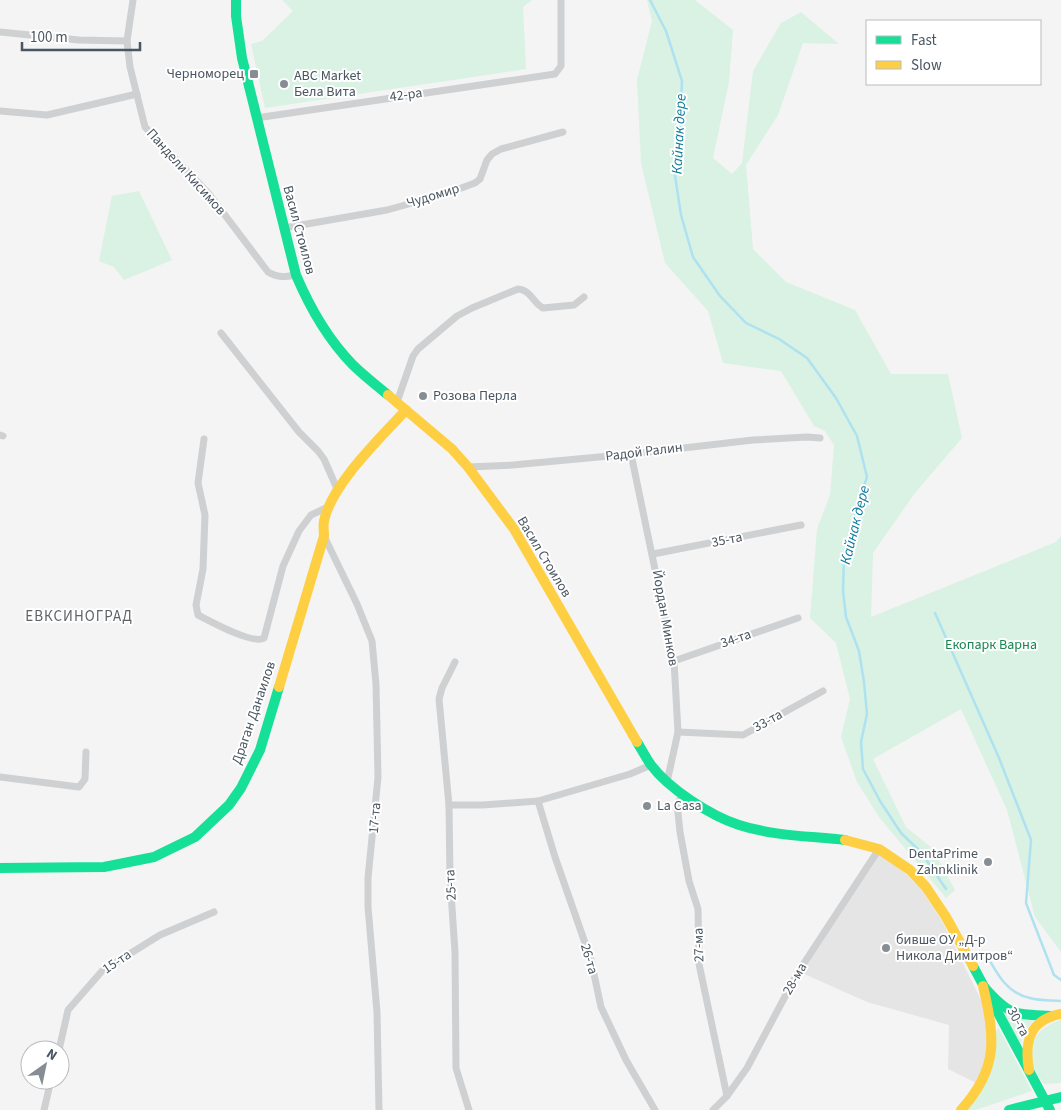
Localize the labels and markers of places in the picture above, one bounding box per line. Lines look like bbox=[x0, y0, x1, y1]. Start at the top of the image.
place label: Черноморец bbox=[166, 64, 244, 84]
place label: ABC Market Бела Вита bbox=[294, 66, 361, 102]
marker: Черноморец bbox=[248, 68, 260, 80]
marker: ABC Market Бела Вита bbox=[278, 78, 290, 90]
place label: Розова Перла bbox=[433, 386, 517, 406]
marker: Розова Перла bbox=[417, 390, 429, 402]
place label: La Casa bbox=[657, 796, 702, 816]
marker: La Casa bbox=[641, 800, 653, 812]
place label: DentaPrime Zahnklinik bbox=[909, 844, 978, 880]
marker: DentaPrime Zahnklinik bbox=[982, 856, 994, 868]
place label: бивше ОУ „Д-р Никола Димитров“ bbox=[896, 930, 1013, 966]
marker: бивше ОУ „Д-р Никола Димитров“ bbox=[880, 942, 892, 954]

